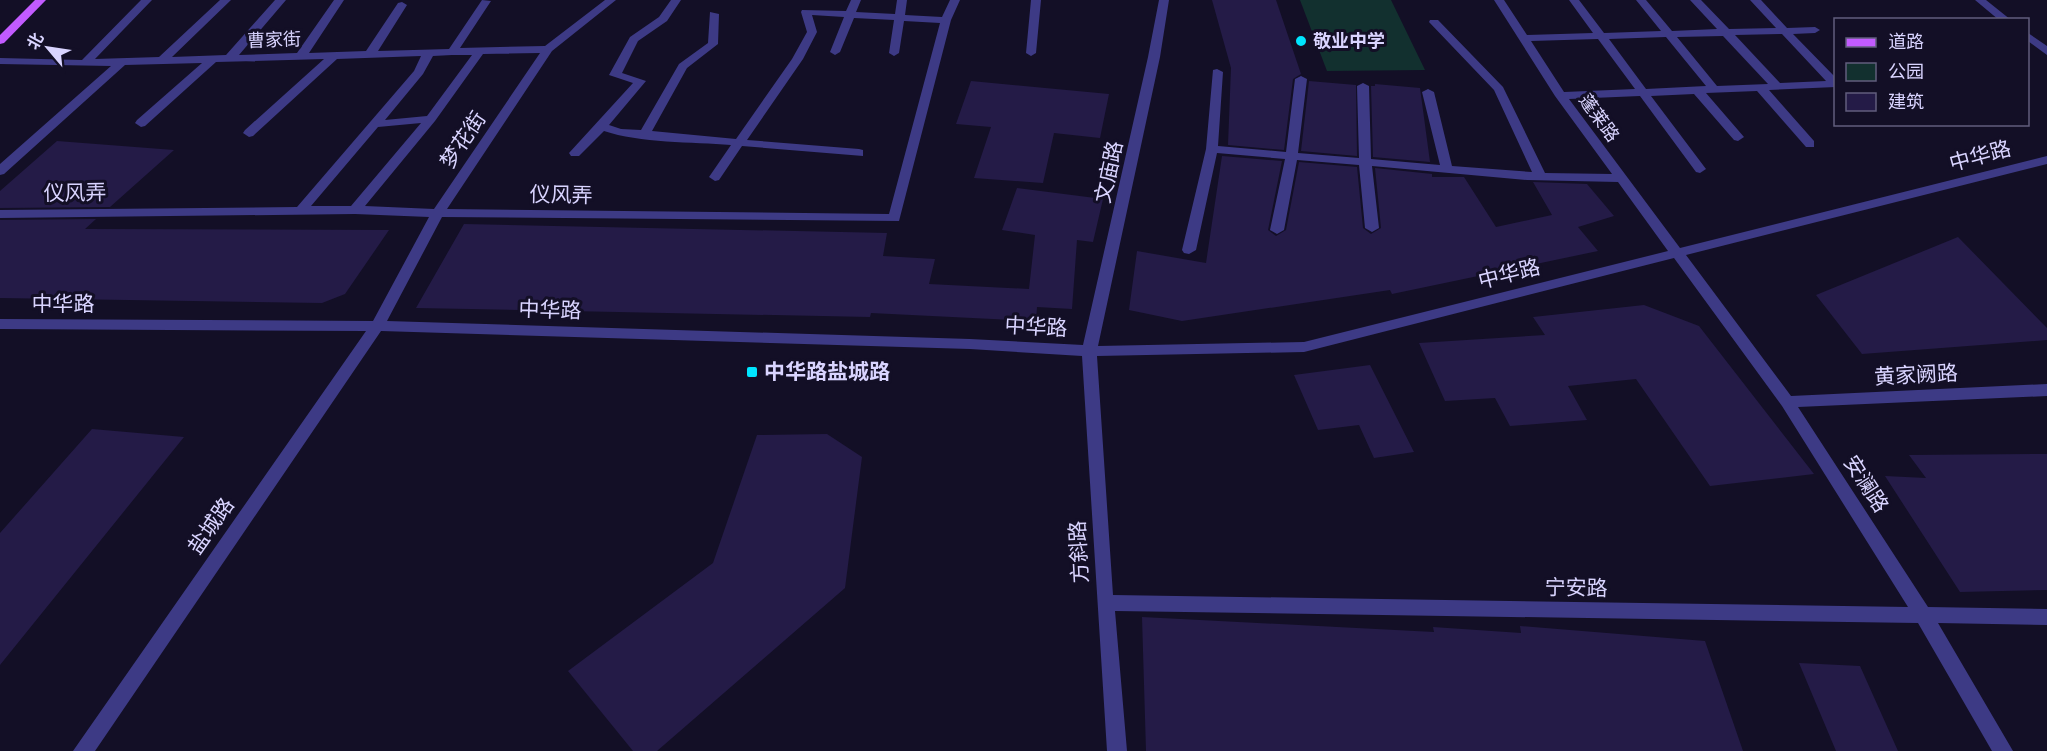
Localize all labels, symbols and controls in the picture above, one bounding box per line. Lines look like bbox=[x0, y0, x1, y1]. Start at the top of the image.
north arrow bbox=[18, 18, 78, 78]
legend bbox=[1834, 18, 2029, 126]
street label: 曹家街 bbox=[247, 27, 301, 52]
text: 北 bbox=[22, 29, 48, 53]
place label: 敬业中学 bbox=[1313, 29, 1385, 52]
text: 道路 bbox=[1888, 30, 1924, 53]
marker: 敬业中学 bbox=[1294, 34, 1308, 48]
text: 公园 bbox=[1888, 60, 1924, 83]
street label: 蓬莱路 bbox=[1574, 89, 1625, 146]
text: 建筑 bbox=[1888, 90, 1924, 113]
street label: 梦花街 bbox=[434, 106, 491, 173]
street label: 中华路 bbox=[1946, 134, 2014, 177]
street label: 文庙路 bbox=[1089, 138, 1128, 206]
street label: 仪风弄 bbox=[43, 178, 107, 207]
street label: 仪风弄 bbox=[529, 180, 593, 209]
street label: 中华路 bbox=[1475, 253, 1543, 294]
street label: 中华路 bbox=[32, 290, 95, 317]
street label: 中华路 bbox=[518, 295, 582, 324]
street label: 中华路 bbox=[1004, 311, 1068, 342]
place label: 中华路盐城路 bbox=[764, 358, 890, 385]
street label: 黄家阙路 bbox=[1873, 359, 1959, 390]
marker: 中华路盐城路 bbox=[745, 365, 759, 379]
street label: 安澜路 bbox=[1838, 450, 1895, 517]
street label: 盐城路 bbox=[181, 492, 240, 559]
street label: 方斜路 bbox=[1063, 520, 1094, 584]
street label: 宁安路 bbox=[1544, 573, 1608, 602]

